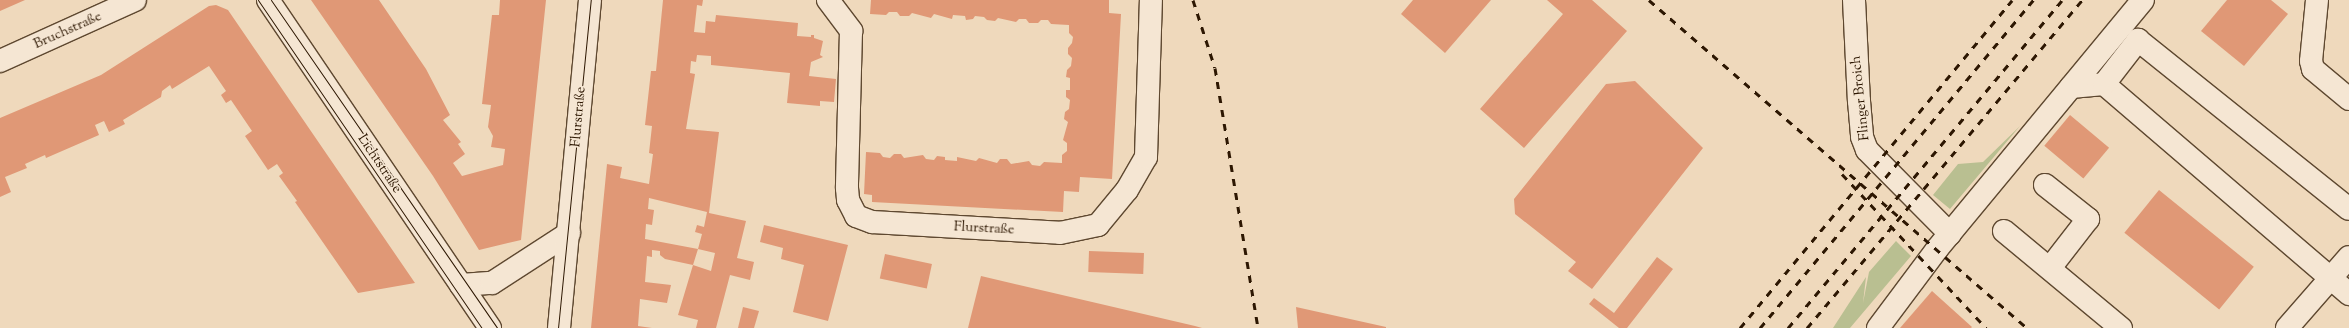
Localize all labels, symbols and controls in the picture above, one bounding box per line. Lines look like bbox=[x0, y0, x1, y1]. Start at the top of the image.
street label: Bruchstraße bbox=[31, 9, 105, 53]
street label: Flinger Broich bbox=[1848, 55, 1874, 141]
street label: Flurstraße bbox=[568, 86, 590, 148]
street label: Lichtstraße bbox=[353, 131, 405, 197]
street label: Flurstraße bbox=[953, 219, 1015, 239]

